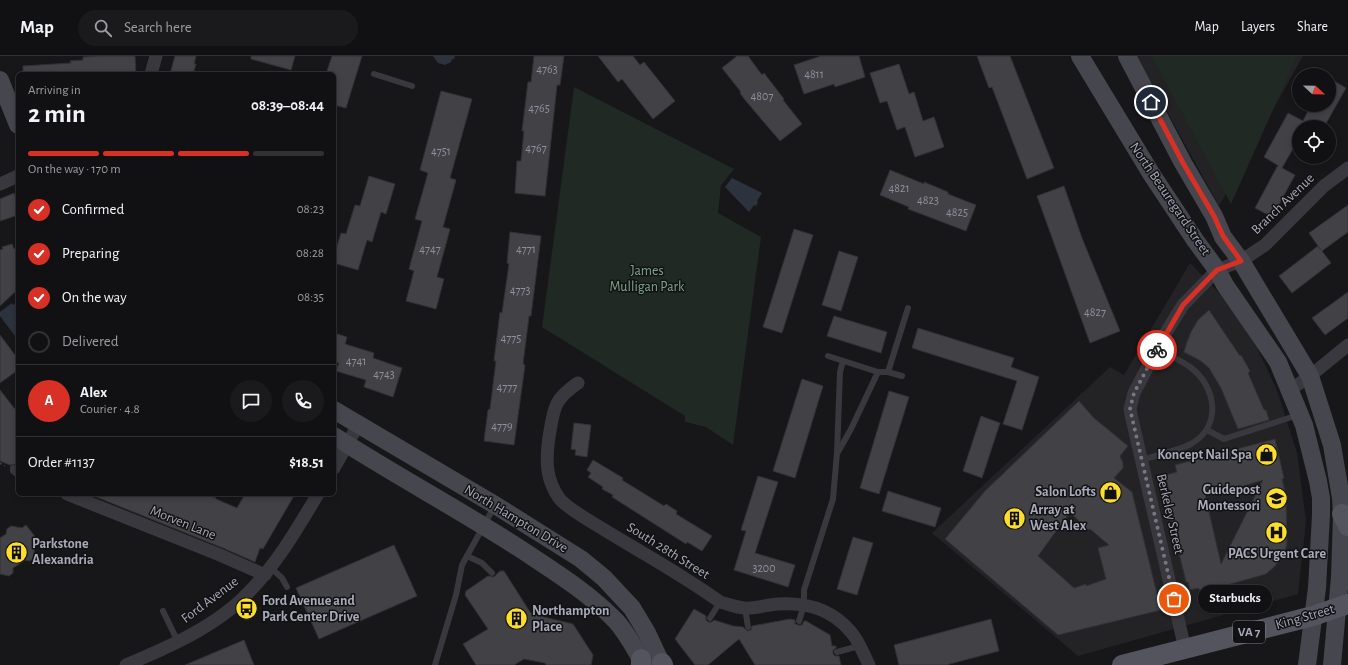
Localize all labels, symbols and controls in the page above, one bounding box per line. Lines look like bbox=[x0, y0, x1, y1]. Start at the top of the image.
search box bbox=[78, 10, 358, 46]
icon: search bbox=[92, 17, 114, 39]
text: Map bbox=[20, 18, 54, 37]
text: Search here bbox=[124, 20, 192, 35]
text: Map bbox=[1194, 20, 1219, 34]
text: Layers bbox=[1241, 20, 1275, 34]
text: Share bbox=[1297, 20, 1328, 34]
house number: 4763 bbox=[536, 63, 558, 75]
house number: 4811 bbox=[804, 68, 824, 80]
north arrow bbox=[1292, 68, 1336, 112]
map controls bbox=[1292, 68, 1336, 164]
text: Arriving in bbox=[28, 84, 81, 97]
pin bbox=[1134, 85, 1168, 119]
house number: 4807 bbox=[751, 90, 773, 102]
icon: home bbox=[1140, 91, 1162, 113]
text: 08:39–08:44 bbox=[251, 98, 324, 113]
text: 2 min bbox=[28, 101, 86, 127]
house number: 4765 bbox=[528, 102, 550, 114]
button: locate bbox=[1292, 120, 1336, 164]
street label: North Beauregard Street bbox=[1127, 140, 1213, 258]
house number: 4767 bbox=[525, 142, 547, 154]
house number: 4751 bbox=[431, 145, 451, 157]
text: On the way · 170 m bbox=[28, 163, 121, 176]
street label: Branch Avenue bbox=[1249, 171, 1317, 237]
house number: 4821 bbox=[888, 182, 910, 194]
house number: 4823 bbox=[917, 194, 939, 206]
icon: check bbox=[28, 199, 50, 221]
text: Confirmed bbox=[62, 202, 124, 217]
text: 08:23 bbox=[297, 203, 324, 216]
house number: 4825 bbox=[946, 206, 968, 218]
icon: check bbox=[28, 243, 50, 265]
house number: 4747 bbox=[419, 243, 441, 255]
house number: 4771 bbox=[516, 243, 536, 255]
text: Preparing bbox=[62, 246, 119, 261]
text: 08:28 bbox=[296, 247, 324, 260]
park label: James Mulligan Park bbox=[610, 264, 685, 294]
house number: 4773 bbox=[510, 284, 530, 296]
icon: check bbox=[28, 287, 50, 309]
text: On the way bbox=[62, 290, 127, 305]
text: 08:35 bbox=[297, 291, 324, 304]
house number: 4827 bbox=[1084, 306, 1106, 318]
courier bbox=[1137, 330, 1177, 370]
house number: 4775 bbox=[501, 332, 521, 344]
text: Delivered bbox=[62, 334, 119, 349]
icon: bike bbox=[1146, 339, 1168, 361]
house number: 4741 bbox=[346, 355, 366, 367]
house number: 4743 bbox=[373, 368, 395, 380]
button: chat bbox=[230, 380, 272, 422]
button: phone bbox=[282, 380, 324, 422]
house number: 4777 bbox=[497, 381, 517, 393]
text: Alex bbox=[80, 385, 107, 400]
text: A bbox=[44, 393, 54, 408]
text: Courier · 4.8 bbox=[80, 403, 140, 416]
house number: 4779 bbox=[491, 420, 513, 432]
shop icon: Koncept Nail Spa bbox=[1254, 442, 1280, 468]
place label: Koncept Nail Spa bbox=[1157, 448, 1252, 462]
text: Order #1137 bbox=[28, 455, 95, 470]
text: $18.51 bbox=[289, 455, 324, 470]
street label: Berkeley Street bbox=[1154, 472, 1186, 556]
shop icon: Salon Lofts bbox=[1098, 479, 1124, 505]
street label: North Hampton Drive bbox=[462, 483, 570, 555]
place label: Guidepost Montessori bbox=[1197, 483, 1260, 513]
place label: Salon Lofts bbox=[1035, 485, 1096, 499]
school or university icon: Guidepost Montessori bbox=[1263, 485, 1289, 511]
street label: Morven Lane bbox=[148, 503, 218, 543]
place label: Array at West Alex bbox=[1030, 503, 1087, 533]
building icon: Array at West Alex bbox=[1001, 505, 1027, 531]
hospital icon: PACS Urgent Care bbox=[1264, 519, 1290, 545]
street label: South 28th Street bbox=[624, 520, 712, 582]
place label: Parkstone Alexandria bbox=[32, 537, 94, 567]
building icon: Parkstone Alexandria bbox=[4, 539, 30, 565]
place label: PACS Urgent Care bbox=[1228, 547, 1326, 561]
house number: 3200 bbox=[752, 562, 776, 574]
street label: Ford Avenue bbox=[179, 574, 241, 626]
pin bbox=[1157, 582, 1191, 616]
callout: Starbucks bbox=[1198, 585, 1272, 613]
icon: bag bbox=[1163, 588, 1185, 610]
text: Starbucks bbox=[1209, 592, 1261, 605]
place label: Ford Avenue and Park Center Drive bbox=[262, 594, 360, 624]
bus stop icon: Ford Avenue and Park Center Drive bbox=[234, 596, 260, 622]
street label: King Street bbox=[1274, 602, 1336, 632]
place label: Northampton Place bbox=[532, 604, 609, 634]
building icon: Northampton Place bbox=[503, 606, 529, 632]
road number: VA 7 bbox=[1233, 621, 1265, 643]

